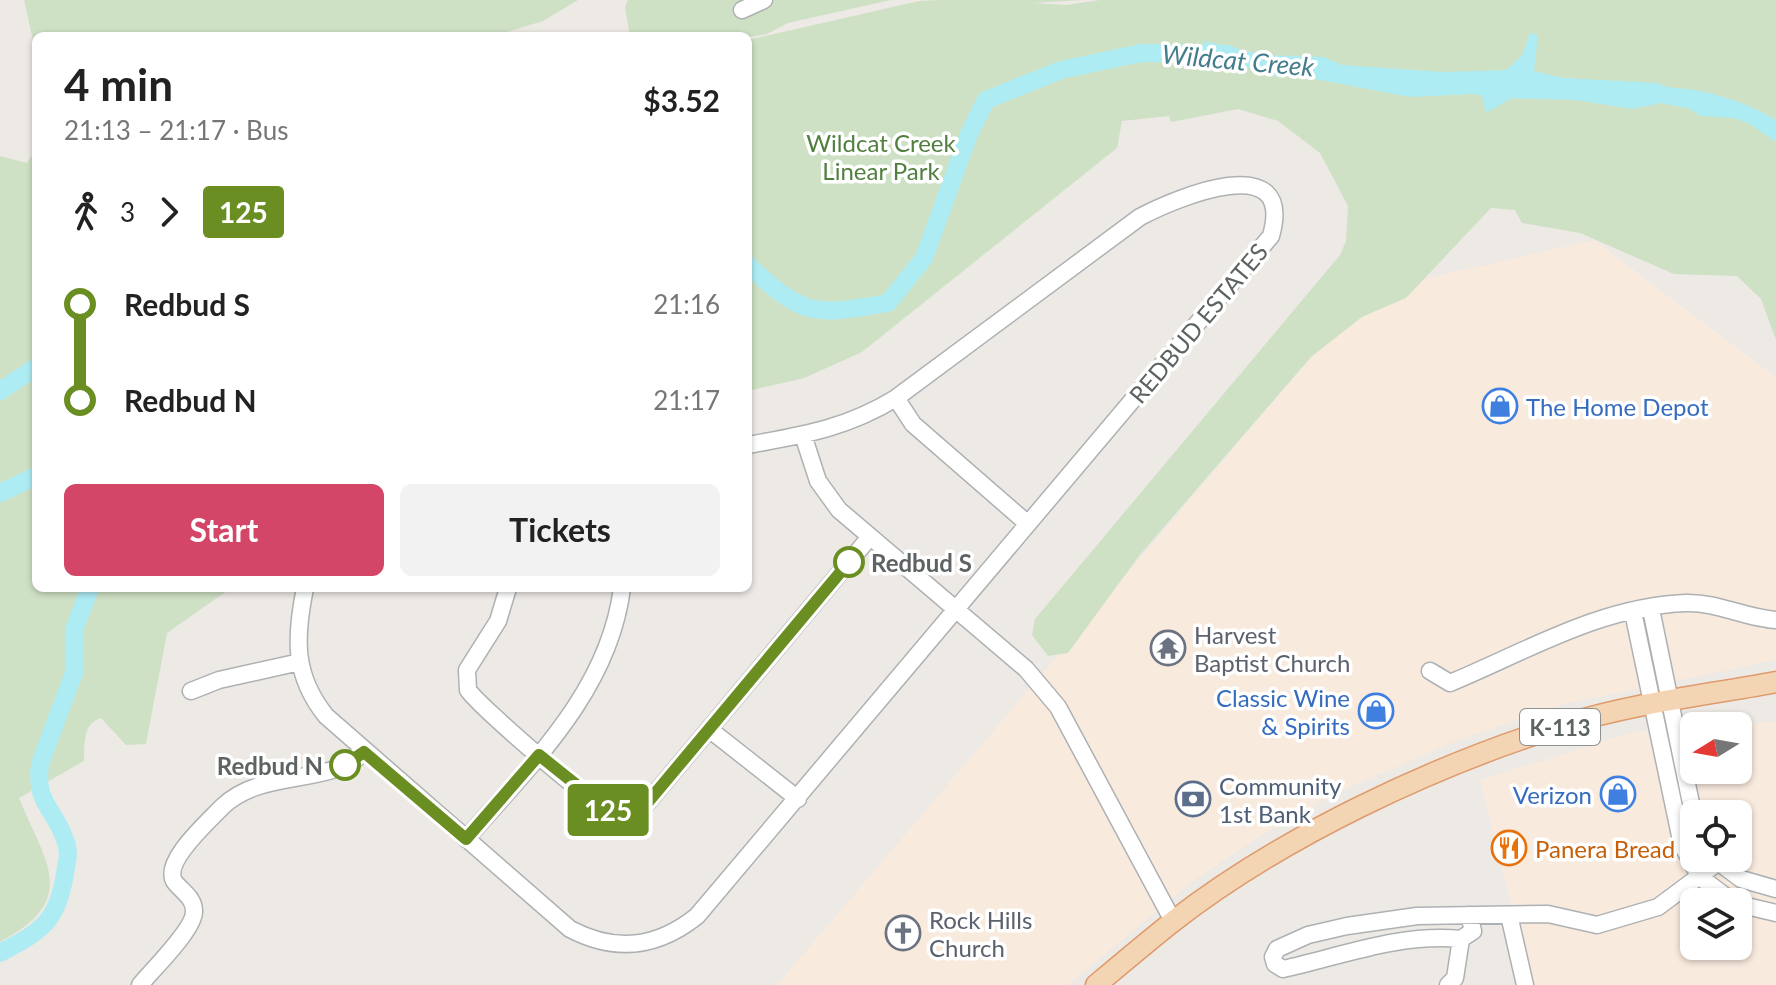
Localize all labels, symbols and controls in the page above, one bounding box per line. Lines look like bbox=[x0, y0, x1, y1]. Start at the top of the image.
water label: Wildcat Creek bbox=[1161, 37, 1316, 83]
text: 4 min bbox=[64, 58, 173, 110]
text: $3.52 bbox=[643, 82, 720, 118]
text: 21:13 – 21:17 · Bus bbox=[64, 114, 288, 146]
park label: Wildcat Creek Linear Park bbox=[806, 128, 956, 185]
icon: walk bbox=[64, 190, 108, 234]
icon: forward bbox=[147, 190, 191, 234]
text: 125 bbox=[219, 195, 268, 229]
text: 3 bbox=[120, 196, 135, 228]
street label: REDBUD ESTATES bbox=[1123, 237, 1273, 409]
text: Redbud S bbox=[124, 286, 250, 322]
text: 21:16 bbox=[653, 288, 720, 320]
text: Redbud N bbox=[124, 382, 257, 418]
text: 21:17 bbox=[653, 384, 720, 416]
shop icon: The Home Depot bbox=[1481, 387, 1519, 425]
place label: The Home Depot bbox=[1526, 392, 1709, 421]
button: Start bbox=[64, 484, 384, 576]
button: Tickets bbox=[400, 484, 720, 576]
marker: Redbud S bbox=[834, 547, 864, 577]
place label: Redbud S bbox=[871, 548, 972, 577]
place label: Harvest Baptist Church bbox=[1194, 620, 1350, 677]
temple icon: Harvest Baptist Church bbox=[1149, 629, 1187, 667]
place label: Classic Wine & Spirits bbox=[1216, 683, 1350, 740]
shop icon: Classic Wine & Spirits bbox=[1357, 692, 1395, 730]
road number: K-113 bbox=[1520, 709, 1600, 745]
north arrow bbox=[1680, 712, 1752, 784]
map controls bbox=[1680, 712, 1752, 960]
marker: Redbud N bbox=[330, 750, 360, 780]
place label: Redbud N bbox=[217, 751, 323, 780]
place label: Community 1st Bank bbox=[1219, 771, 1342, 828]
shop icon: Verizon bbox=[1599, 775, 1637, 813]
bank icon: Community 1st Bank bbox=[1174, 780, 1212, 818]
place label: Verizon bbox=[1513, 780, 1592, 809]
line badge: 125 bbox=[562, 784, 654, 836]
text: 125 bbox=[584, 793, 632, 827]
button: locate bbox=[1680, 800, 1752, 872]
restaurant icon: Panera Bread bbox=[1490, 829, 1528, 867]
place label: Panera Bread bbox=[1535, 834, 1675, 863]
button: layers bbox=[1680, 888, 1752, 960]
place label: Rock Hills Church bbox=[929, 905, 1032, 962]
church icon: Rock Hills Church bbox=[884, 914, 922, 952]

